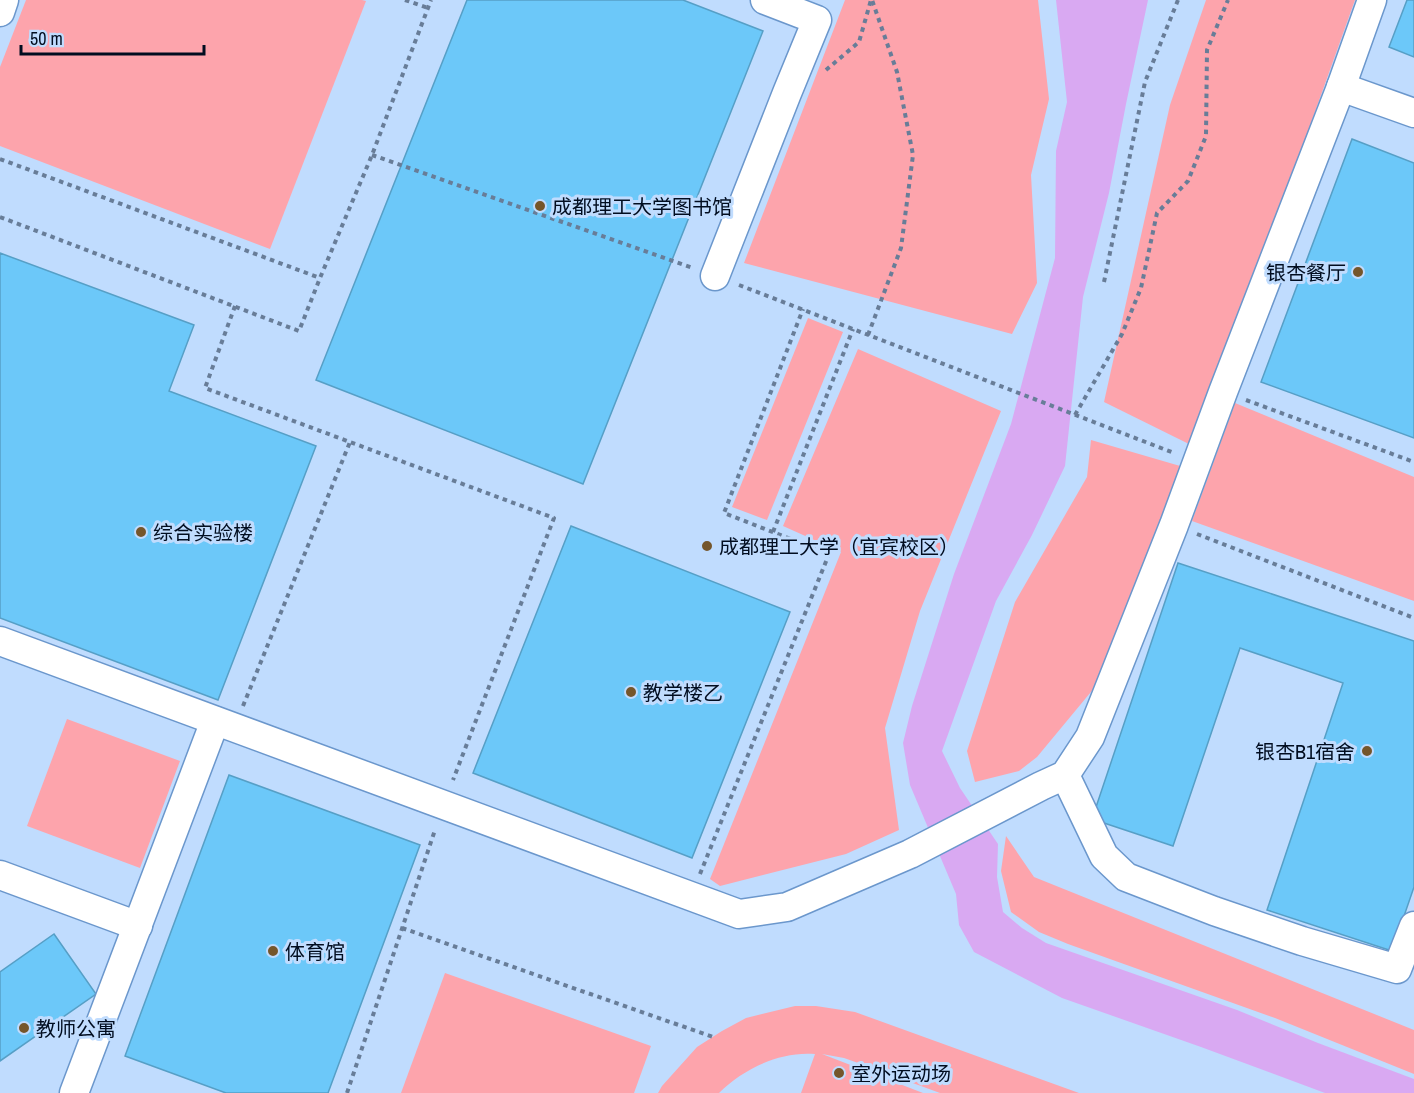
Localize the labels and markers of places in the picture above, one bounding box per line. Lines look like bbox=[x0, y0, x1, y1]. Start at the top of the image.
place label: 成都理工大学图书馆 bbox=[552, 193, 732, 220]
marker: 成都理工大学图书馆 bbox=[533, 199, 547, 213]
place label: 银杏餐厅 bbox=[1266, 259, 1346, 286]
marker: 银杏餐厅 bbox=[1351, 265, 1365, 279]
place label: 综合实验楼 bbox=[153, 519, 253, 546]
marker: 综合实验楼 bbox=[134, 525, 148, 539]
place label: 成都理工大学（宜宾校区） bbox=[719, 533, 959, 560]
marker: 成都理工大学（宜宾校区） bbox=[700, 539, 714, 553]
place label: 教学楼乙 bbox=[643, 679, 723, 706]
marker: 教学楼乙 bbox=[624, 685, 638, 699]
place label: 银杏B1宿舍 bbox=[1255, 738, 1355, 765]
marker: 银杏B1宿舍 bbox=[1360, 744, 1374, 758]
place label: 体育馆 bbox=[285, 938, 345, 965]
marker: 体育馆 bbox=[266, 944, 280, 958]
place label: 教师公寓 bbox=[36, 1015, 116, 1042]
marker: 教师公寓 bbox=[17, 1021, 31, 1035]
place label: 室外运动场 bbox=[851, 1060, 951, 1087]
marker: 室外运动场 bbox=[832, 1066, 846, 1080]

